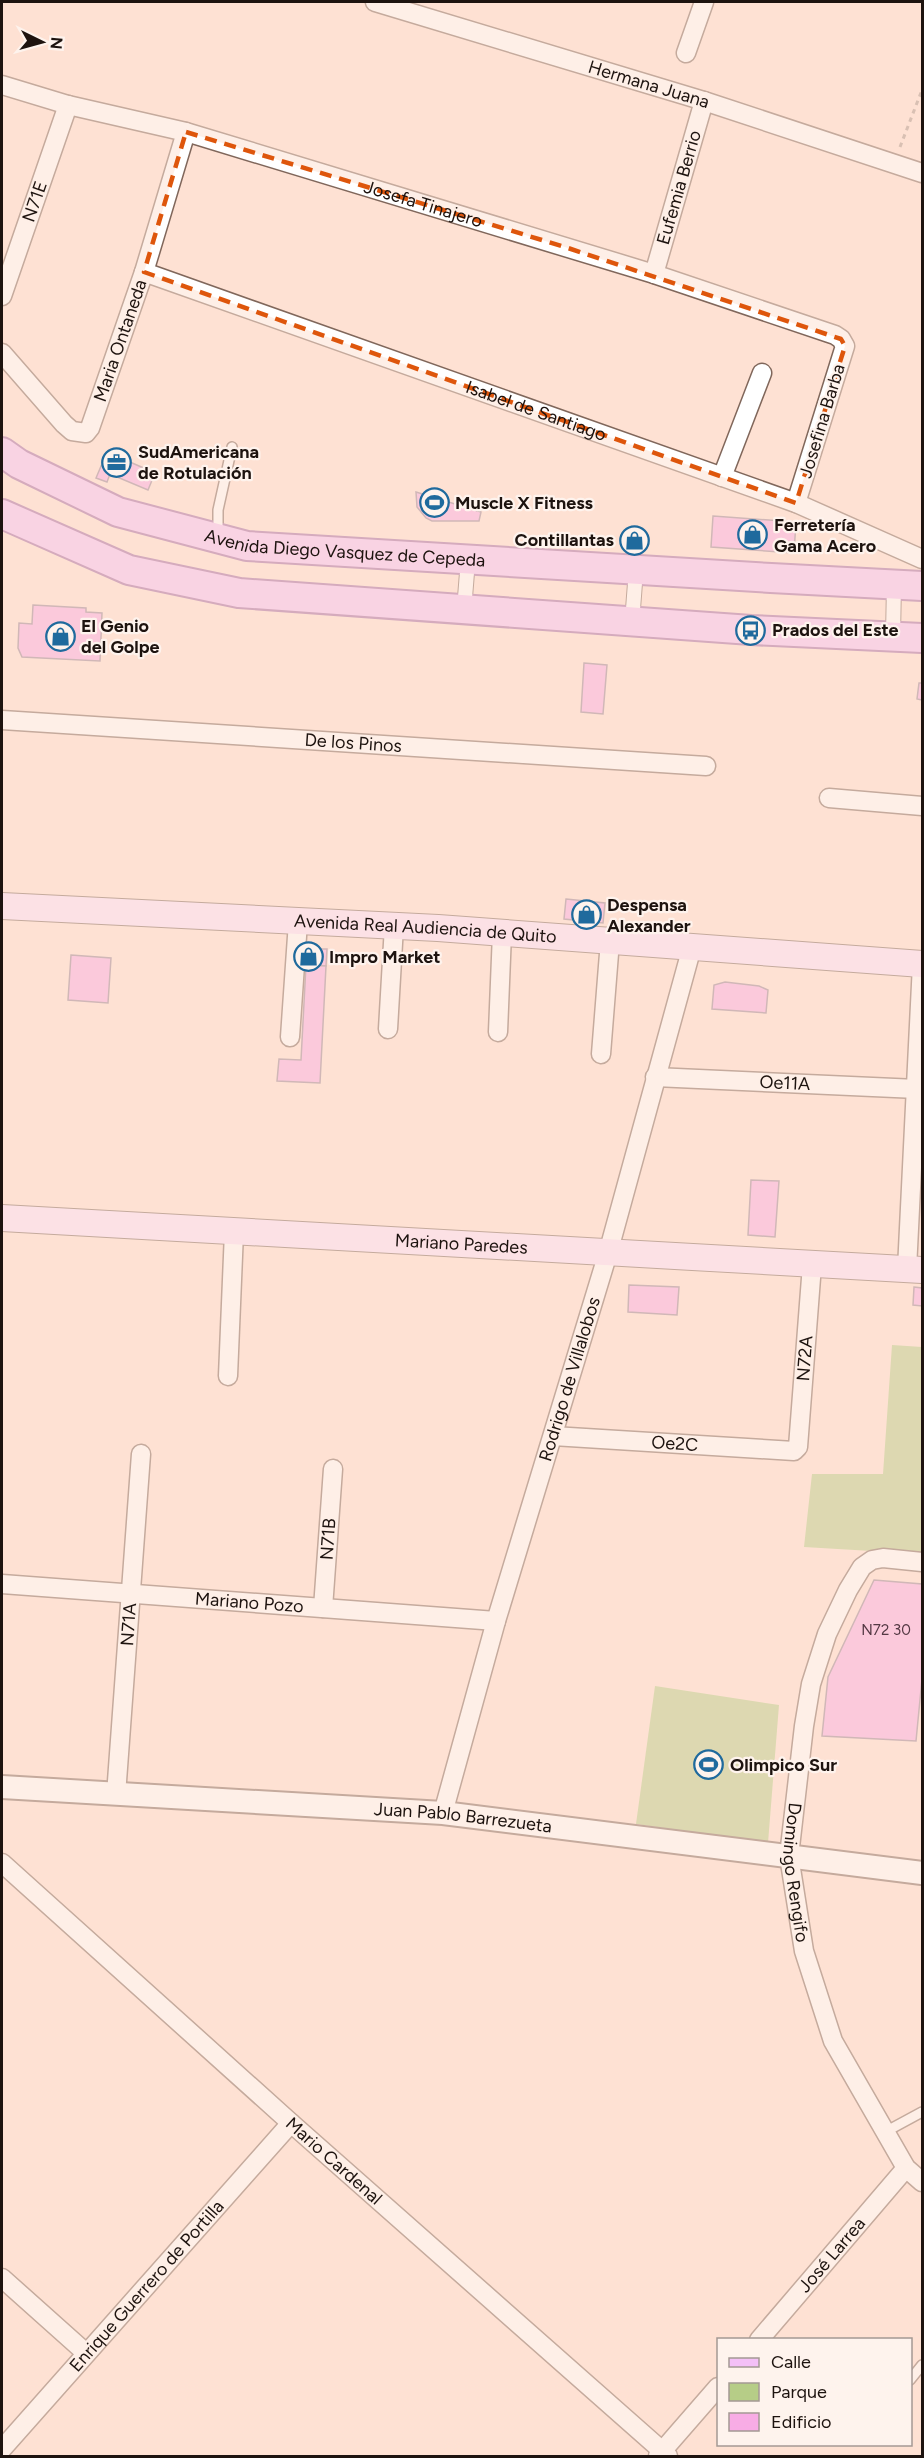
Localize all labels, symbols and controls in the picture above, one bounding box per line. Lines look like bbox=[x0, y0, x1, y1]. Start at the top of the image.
north arrow bbox=[12, 12, 72, 72]
text: N bbox=[46, 36, 66, 50]
street label: Hermana Juana bbox=[586, 56, 712, 113]
street label: Eufemia Berrio bbox=[652, 128, 706, 247]
street label: Josefa Tinajero bbox=[361, 176, 485, 232]
street label: N71E bbox=[17, 178, 52, 225]
street label: Maria Ontaneda bbox=[89, 276, 152, 405]
street label: Josefina Barba bbox=[794, 361, 850, 481]
street label: Isabel de Santiago bbox=[463, 376, 609, 446]
place label: SudAmericana de Rotulación bbox=[138, 441, 259, 484]
office icon: SudAmericana de Rotulación bbox=[101, 446, 133, 478]
sports icon: Muscle X Fitness bbox=[418, 487, 450, 519]
place label: Muscle X Fitness bbox=[455, 492, 594, 514]
place label: Ferretería Gama Acero bbox=[774, 514, 876, 557]
shop icon: Ferretería Gama Acero bbox=[737, 519, 769, 551]
street label: Avenida Diego Vasquez de Cepeda bbox=[202, 524, 486, 572]
shop icon: Contillantas bbox=[619, 524, 651, 556]
place label: Contillantas bbox=[515, 529, 615, 551]
bus stop icon: Prados del Este bbox=[735, 614, 767, 646]
place label: El Genio del Golpe bbox=[81, 615, 159, 658]
place label: Prados del Este bbox=[772, 619, 899, 641]
shop icon: El Genio del Golpe bbox=[44, 620, 76, 652]
street label: De los Pinos bbox=[304, 729, 403, 757]
place label: Despensa Alexander bbox=[607, 894, 691, 937]
shop icon: Despensa Alexander bbox=[570, 899, 602, 931]
street label: Avenida Real Audiencia de Quito bbox=[294, 910, 557, 948]
shop icon: Impro Market bbox=[292, 941, 324, 973]
place label: Impro Market bbox=[329, 946, 441, 968]
street label: Oe11A bbox=[759, 1071, 811, 1095]
street label: Mariano Paredes bbox=[394, 1229, 528, 1259]
street label: Rodrigo de Villalobos bbox=[534, 1294, 605, 1464]
street label: N72A bbox=[792, 1335, 818, 1382]
street label: Oe2C bbox=[651, 1431, 699, 1456]
street label: N71B bbox=[315, 1517, 340, 1561]
street label: Mariano Pozo bbox=[194, 1587, 304, 1618]
street label: N71A bbox=[116, 1602, 141, 1647]
house number: N72 30 bbox=[861, 1621, 911, 1639]
sports icon: Olimpico Sur bbox=[693, 1749, 725, 1781]
place label: Olimpico Sur bbox=[730, 1754, 837, 1776]
street label: Juan Pablo Barrezueta bbox=[373, 1798, 553, 1838]
street label: Domingo Rengifo bbox=[778, 1801, 813, 1944]
street label: Mario Cardenal bbox=[281, 2112, 387, 2209]
street label: Enrique Guerrero de Portilla bbox=[65, 2195, 228, 2376]
street label: José Larrea bbox=[793, 2213, 870, 2297]
legend bbox=[717, 2338, 912, 2446]
text: Calle bbox=[771, 2351, 811, 2373]
text: Parque bbox=[771, 2381, 827, 2403]
text: Edificio bbox=[771, 2411, 832, 2433]

